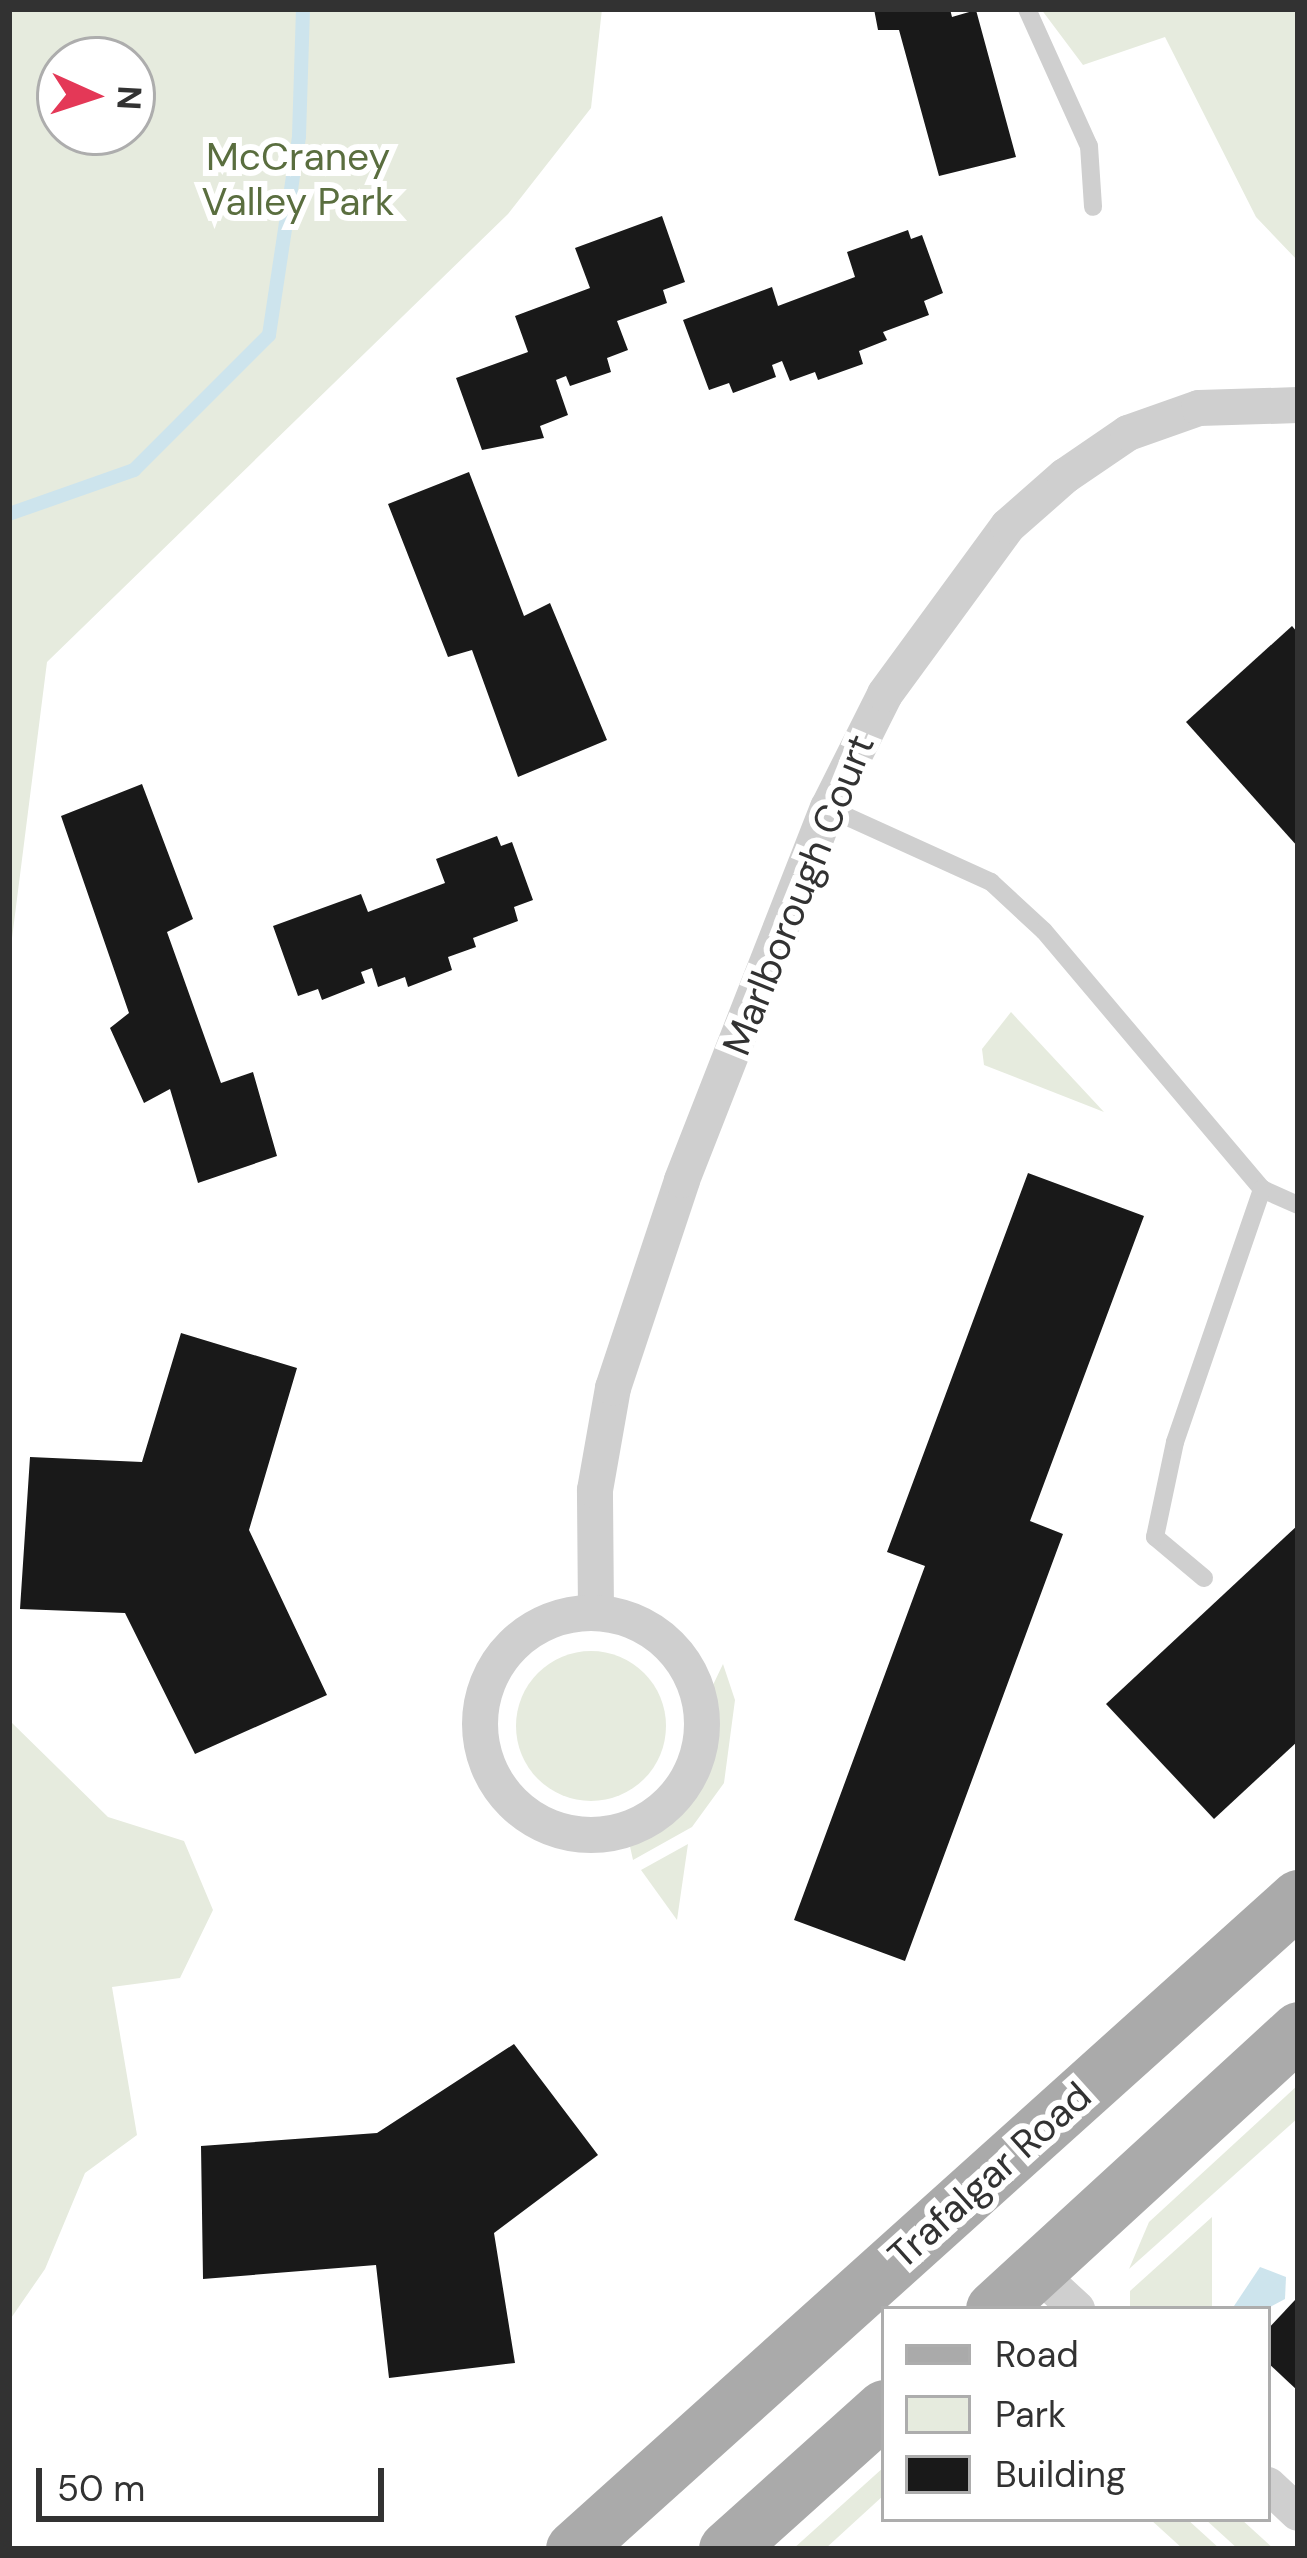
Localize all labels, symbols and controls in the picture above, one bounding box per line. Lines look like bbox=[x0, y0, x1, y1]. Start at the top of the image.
north arrow bbox=[36, 36, 156, 156]
text: N bbox=[107, 85, 152, 111]
park label: McCraney Valley Park bbox=[202, 135, 394, 226]
street label: Marlborough Court bbox=[713, 728, 885, 1062]
street label: Trafalgar Road bbox=[879, 2073, 1101, 2279]
legend bbox=[881, 2306, 1271, 2522]
text: Road bbox=[995, 2331, 1079, 2378]
text: Park bbox=[995, 2391, 1066, 2438]
scale bar bbox=[42, 2444, 390, 2518]
text: Building bbox=[995, 2451, 1126, 2498]
text: 50 m bbox=[57, 2465, 145, 2512]

